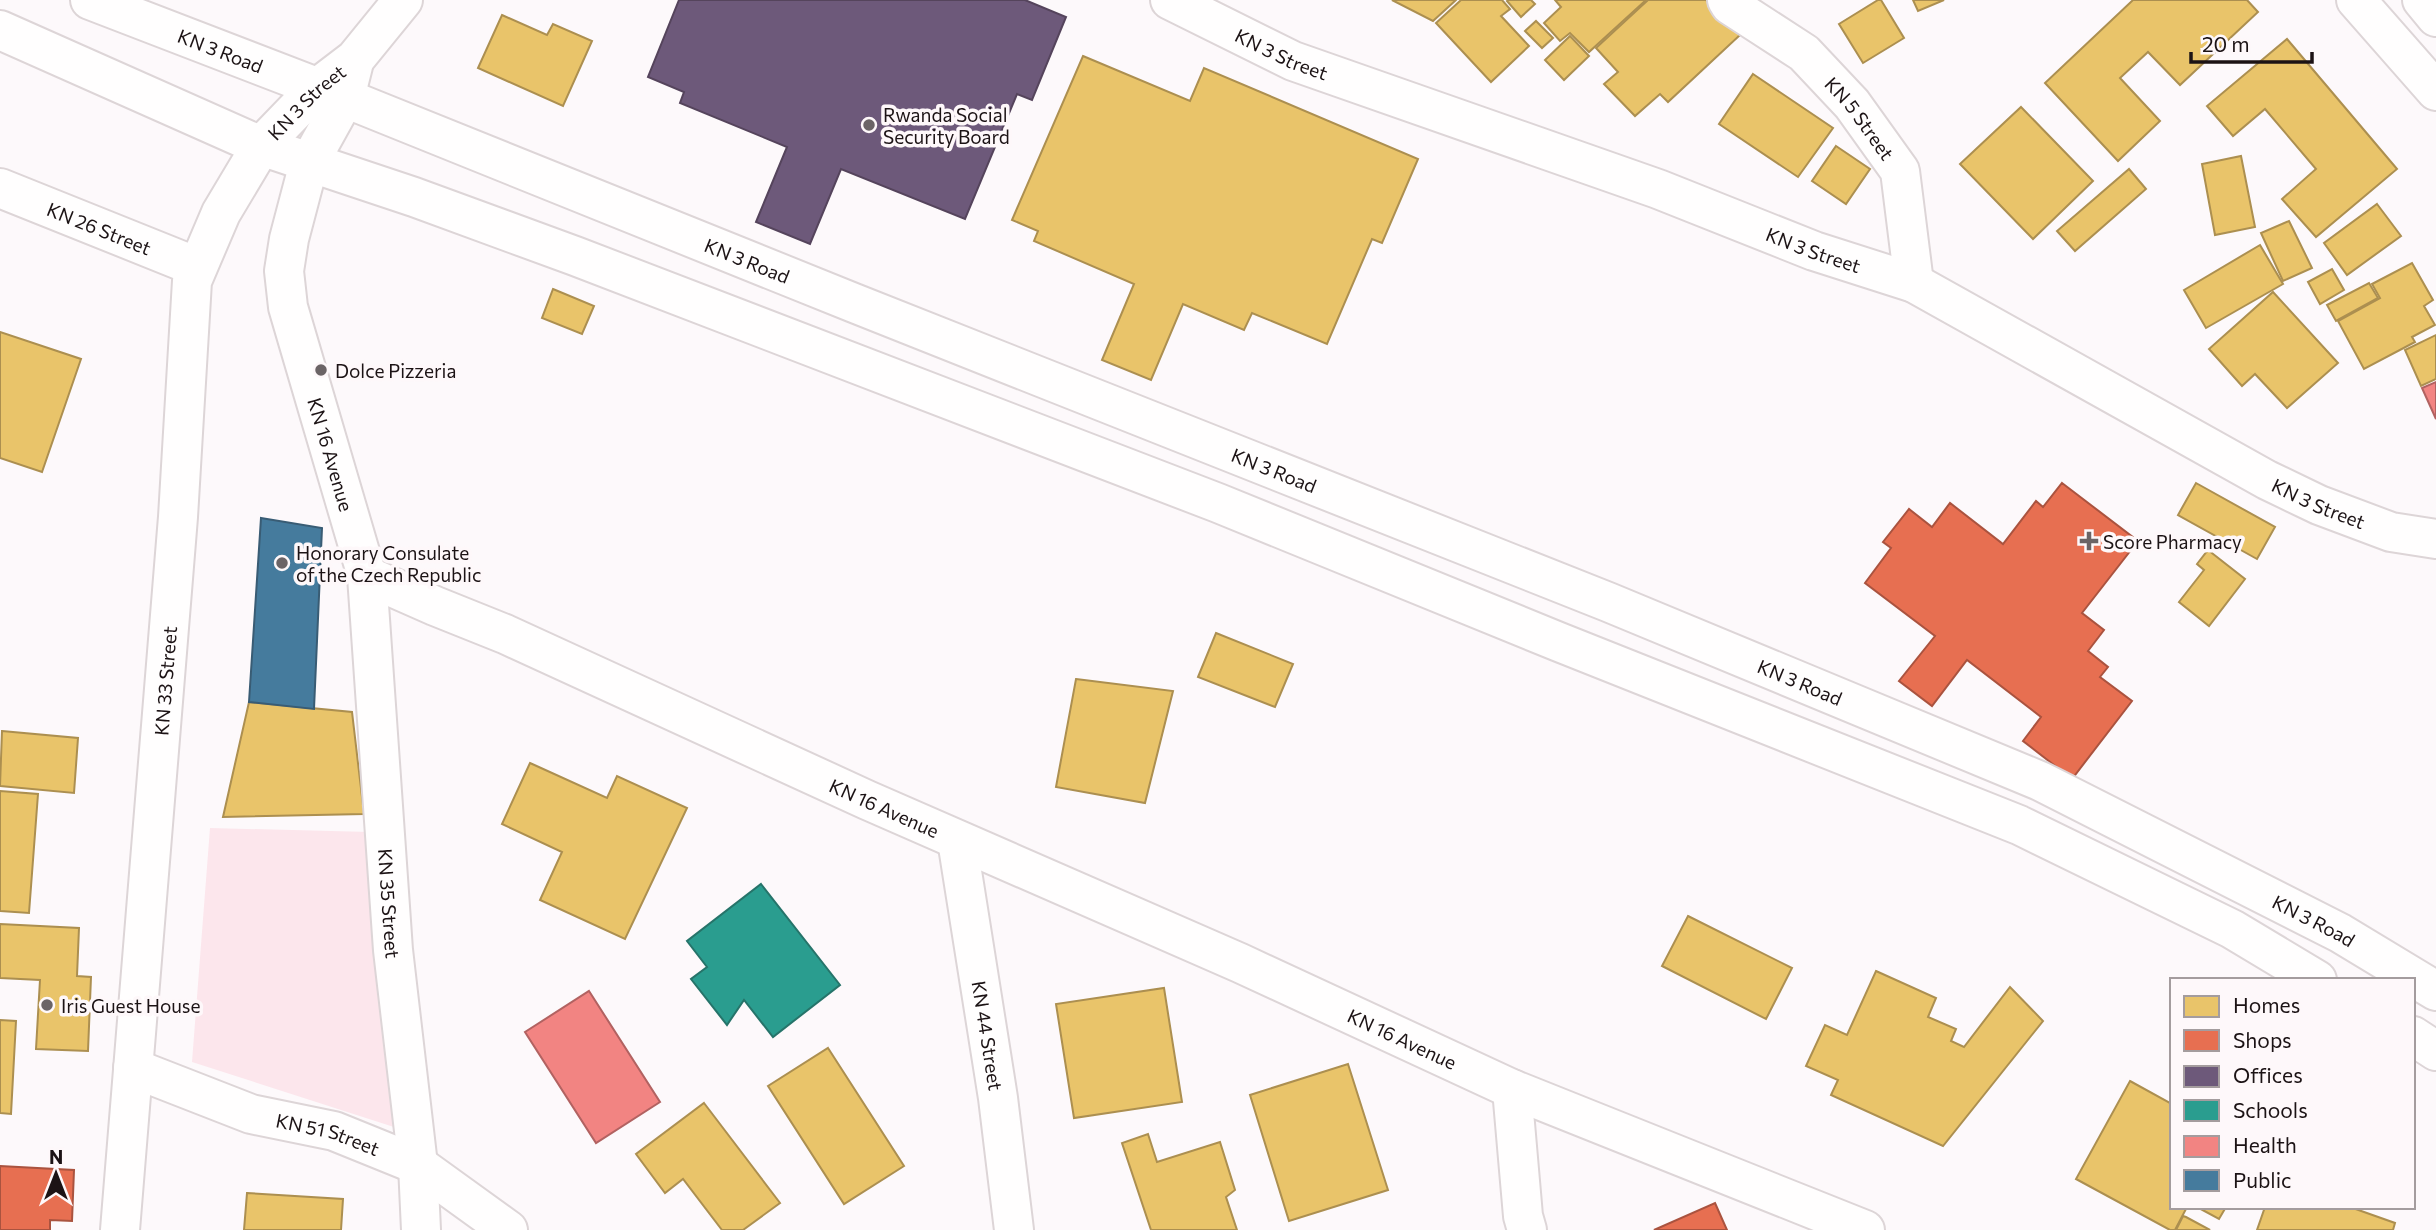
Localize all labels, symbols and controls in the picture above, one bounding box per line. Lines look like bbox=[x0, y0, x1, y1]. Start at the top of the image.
scale bar bbox=[2191, 21, 2312, 65]
street label: KN 3 Road bbox=[175, 23, 267, 77]
street label: KN 3 Street bbox=[1232, 23, 1331, 84]
text: 20 m bbox=[2202, 31, 2250, 56]
street label: KN 3 Street bbox=[262, 59, 350, 144]
street label: KN 5 Street bbox=[1821, 72, 1900, 164]
place label: Rwanda Social Security Board bbox=[883, 103, 1010, 148]
marker: Rwanda Social Security Board bbox=[861, 117, 877, 133]
street label: KN 26 Street bbox=[44, 197, 155, 259]
street label: KN 3 Street bbox=[1763, 222, 1864, 277]
street label: KN 3 Road bbox=[702, 233, 793, 287]
place label: Dolce Pizzeria bbox=[335, 359, 456, 382]
marker: Dolce Pizzeria bbox=[313, 362, 329, 378]
street label: KN 16 Avenue bbox=[304, 395, 359, 514]
street label: KN 3 Road bbox=[1228, 442, 1320, 497]
street label: KN 3 Street bbox=[2269, 473, 2369, 533]
place label: Score Pharmacy bbox=[2103, 530, 2242, 553]
marker: Score Pharmacy bbox=[2081, 533, 2097, 549]
place label: Honorary Consulate of the Czech Republic bbox=[296, 541, 481, 586]
marker: Honorary Consulate of the Czech Republic bbox=[274, 555, 290, 571]
street label: KN 33 Street bbox=[149, 625, 181, 736]
street label: KN 3 Road bbox=[1754, 654, 1846, 709]
street label: KN 16 Avenue bbox=[826, 773, 943, 842]
street label: KN 35 Street bbox=[374, 848, 405, 960]
street label: KN 3 Road bbox=[2269, 889, 2360, 951]
legend bbox=[2170, 978, 2415, 1209]
street label: KN 44 Street bbox=[968, 979, 1008, 1092]
text: Homes bbox=[2233, 992, 2300, 1017]
place label: Iris Guest House bbox=[61, 994, 201, 1017]
marker: Iris Guest House bbox=[39, 997, 55, 1013]
street label: KN 16 Avenue bbox=[1344, 1003, 1461, 1073]
text: Shops bbox=[2233, 1027, 2292, 1052]
text: Offices bbox=[2233, 1062, 2303, 1087]
text: Schools bbox=[2233, 1097, 2308, 1122]
street label: KN 51 Street bbox=[274, 1108, 383, 1160]
text: Health bbox=[2233, 1132, 2297, 1157]
north arrow bbox=[21, 1139, 91, 1209]
text: N bbox=[49, 1145, 63, 1168]
text: Public bbox=[2233, 1167, 2291, 1192]

